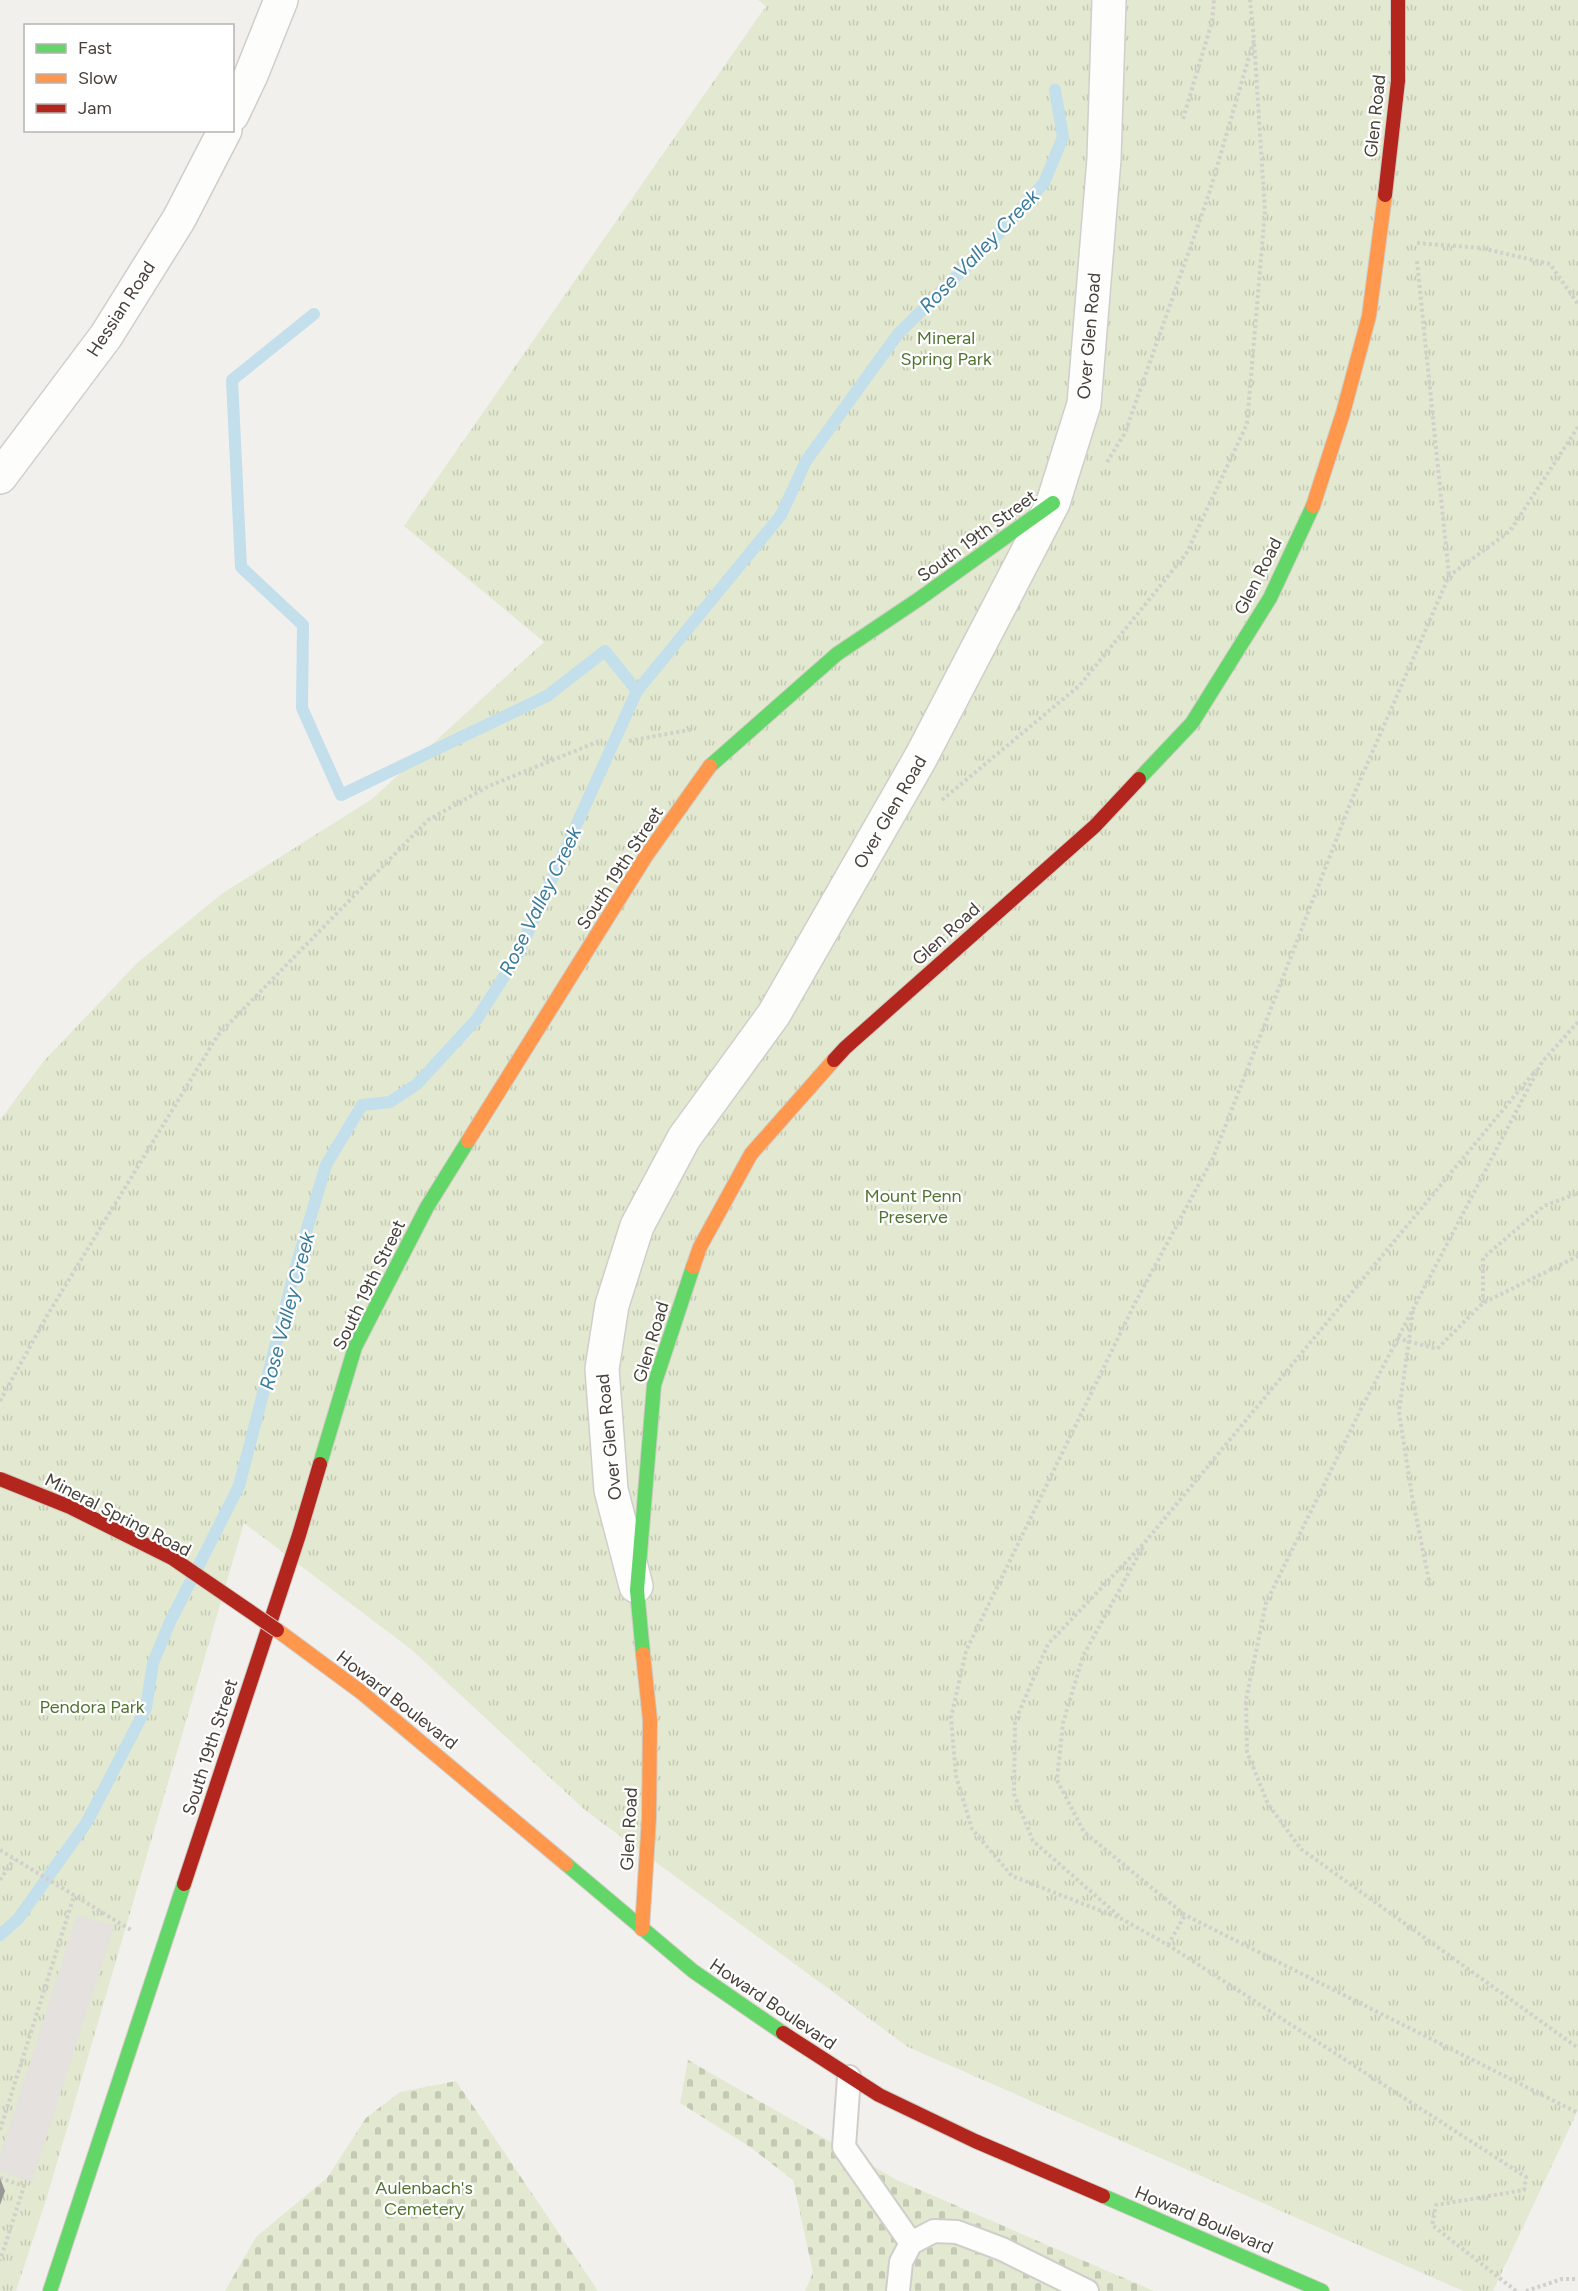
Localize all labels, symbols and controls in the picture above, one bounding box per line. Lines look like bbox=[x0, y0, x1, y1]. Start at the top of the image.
legend bbox=[24, 24, 234, 132]
text: Fast bbox=[78, 37, 112, 59]
text: Slow bbox=[78, 67, 117, 89]
street label: Glen Road bbox=[1360, 73, 1390, 159]
text: Jam bbox=[78, 97, 112, 119]
water label: Rose Valley Creek bbox=[914, 183, 1045, 318]
street label: Hessian Road bbox=[82, 257, 160, 361]
street label: Over Glen Road bbox=[1073, 272, 1105, 400]
park label: Mineral Spring Park bbox=[900, 327, 992, 370]
street label: South 19th Street bbox=[913, 485, 1041, 587]
street label: Glen Road bbox=[1229, 534, 1287, 618]
street label: Over Glen Road bbox=[849, 752, 931, 872]
street label: South 19th Street bbox=[572, 802, 668, 934]
water label: Rose Valley Creek bbox=[494, 822, 587, 979]
street label: Glen Road bbox=[908, 898, 984, 970]
park label: Mount Penn Preserve bbox=[864, 1185, 962, 1228]
street label: South 19th Street bbox=[328, 1216, 410, 1354]
water label: Rose Valley Creek bbox=[254, 1228, 320, 1392]
street label: Glen Road bbox=[628, 1299, 674, 1385]
street label: Over Glen Road bbox=[591, 1373, 627, 1501]
street label: Mineral Spring Road bbox=[41, 1469, 195, 1561]
street label: Howard Boulevard bbox=[332, 1646, 462, 1754]
street label: South 19th Street bbox=[178, 1676, 242, 1818]
park label: Pendora Park bbox=[39, 1696, 145, 1718]
street label: Glen Road bbox=[616, 1787, 642, 1871]
street label: Howard Boulevard bbox=[706, 1954, 840, 2054]
park label: Aulenbach's Cemetery bbox=[375, 2177, 473, 2220]
street label: Howard Boulevard bbox=[1132, 2181, 1276, 2259]

